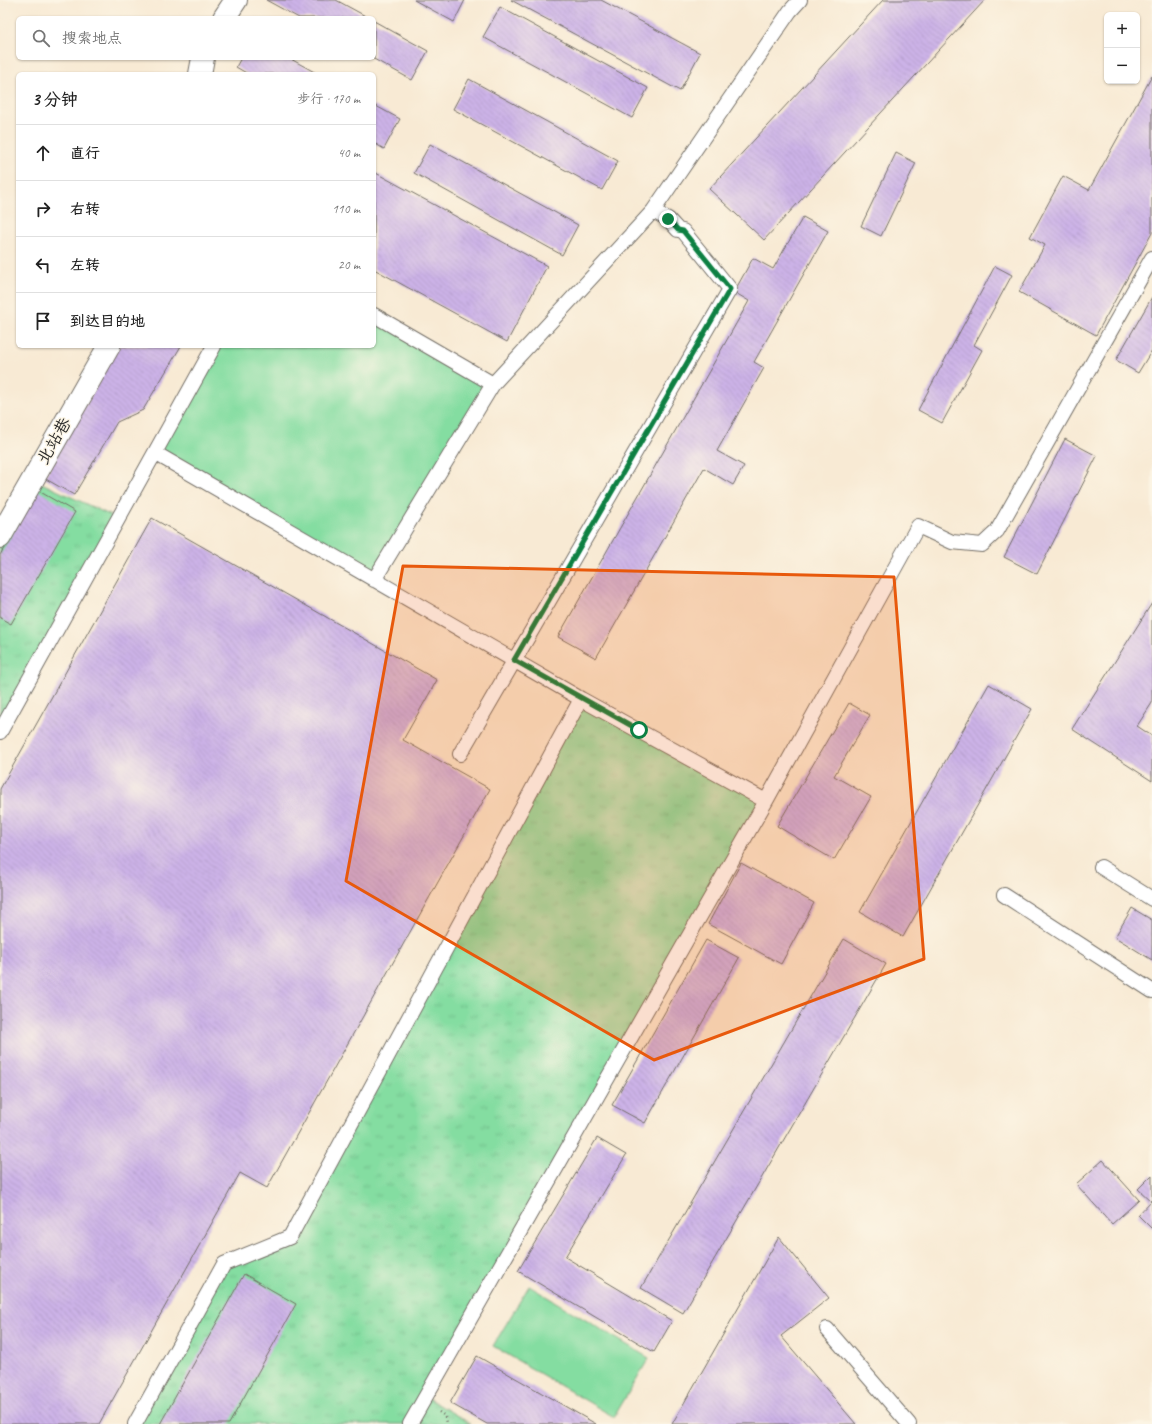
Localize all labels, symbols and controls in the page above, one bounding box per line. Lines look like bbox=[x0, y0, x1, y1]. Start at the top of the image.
map controls bbox=[1104, 12, 1140, 84]
button: + bbox=[1104, 12, 1140, 48]
search box bbox=[16, 16, 376, 60]
icon: search bbox=[30, 27, 52, 49]
text: 搜索地点 bbox=[62, 29, 122, 48]
button: − bbox=[1104, 48, 1140, 84]
text: 3 分钟 bbox=[32, 89, 78, 110]
text: 步行 · 170 m bbox=[297, 91, 360, 107]
icon: ahead bbox=[32, 142, 54, 164]
text: 直行 bbox=[70, 144, 100, 163]
text: 40 m bbox=[338, 145, 360, 161]
icon: right bbox=[32, 198, 54, 220]
text: 右转 bbox=[70, 200, 100, 219]
text: 110 m bbox=[332, 201, 360, 217]
route end bbox=[659, 210, 677, 228]
icon: left bbox=[32, 254, 54, 276]
text: 左转 bbox=[70, 256, 100, 275]
text: 20 m bbox=[338, 257, 360, 273]
icon: arrive bbox=[32, 310, 54, 332]
text: 到达目的地 bbox=[70, 312, 145, 331]
street label: 北站巷 bbox=[32, 413, 76, 468]
route start bbox=[630, 721, 648, 739]

